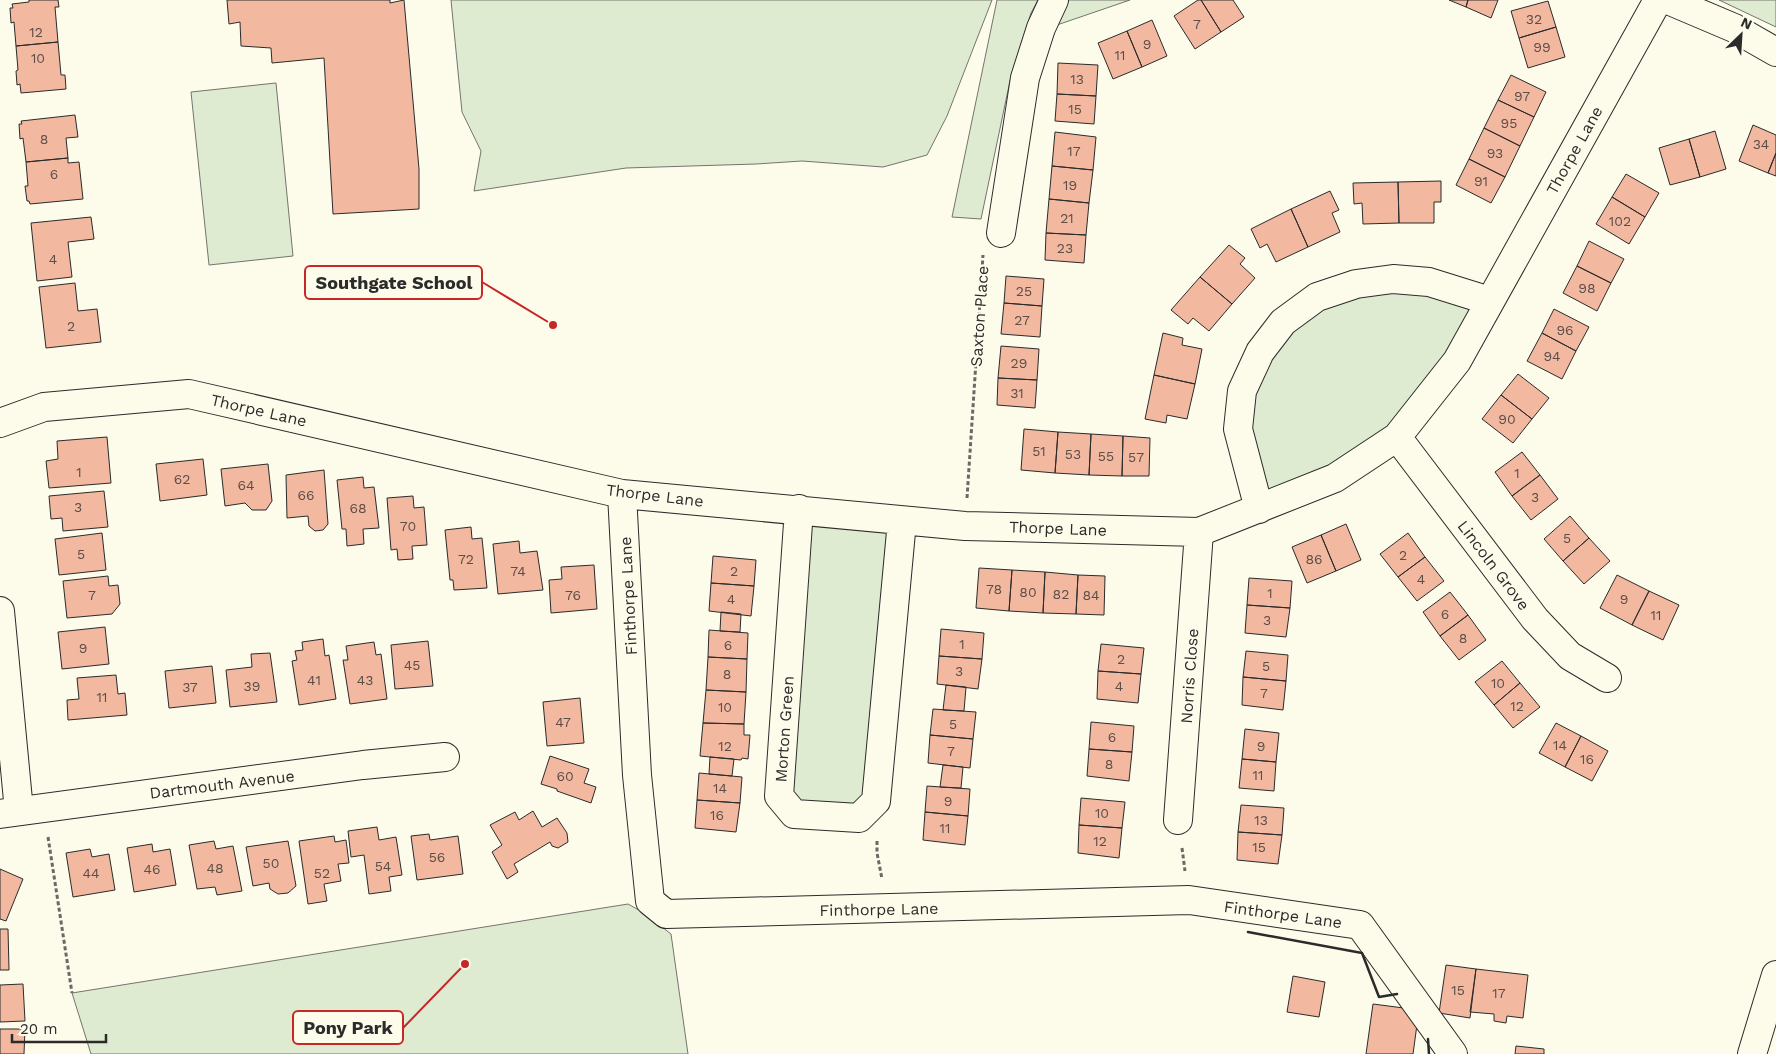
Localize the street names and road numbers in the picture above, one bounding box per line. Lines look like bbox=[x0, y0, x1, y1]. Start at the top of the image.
street label: Thorpe Lane bbox=[1542, 103, 1606, 198]
street label: Saxton Place bbox=[966, 265, 993, 367]
street label: Thorpe Lane bbox=[209, 390, 309, 431]
street label: Thorpe Lane bbox=[605, 480, 705, 511]
street label: Thorpe Lane bbox=[1009, 517, 1107, 540]
street label: Lincoln Grove bbox=[1454, 517, 1534, 614]
street label: Finthorpe Lane bbox=[616, 536, 641, 656]
street label: Norris Close bbox=[1177, 628, 1202, 724]
street label: Morton Green bbox=[771, 675, 798, 783]
street label: Dartmouth Avenue bbox=[148, 766, 296, 803]
street label: Finthorpe Lane bbox=[1223, 897, 1343, 932]
street label: Finthorpe Lane bbox=[819, 899, 939, 920]

